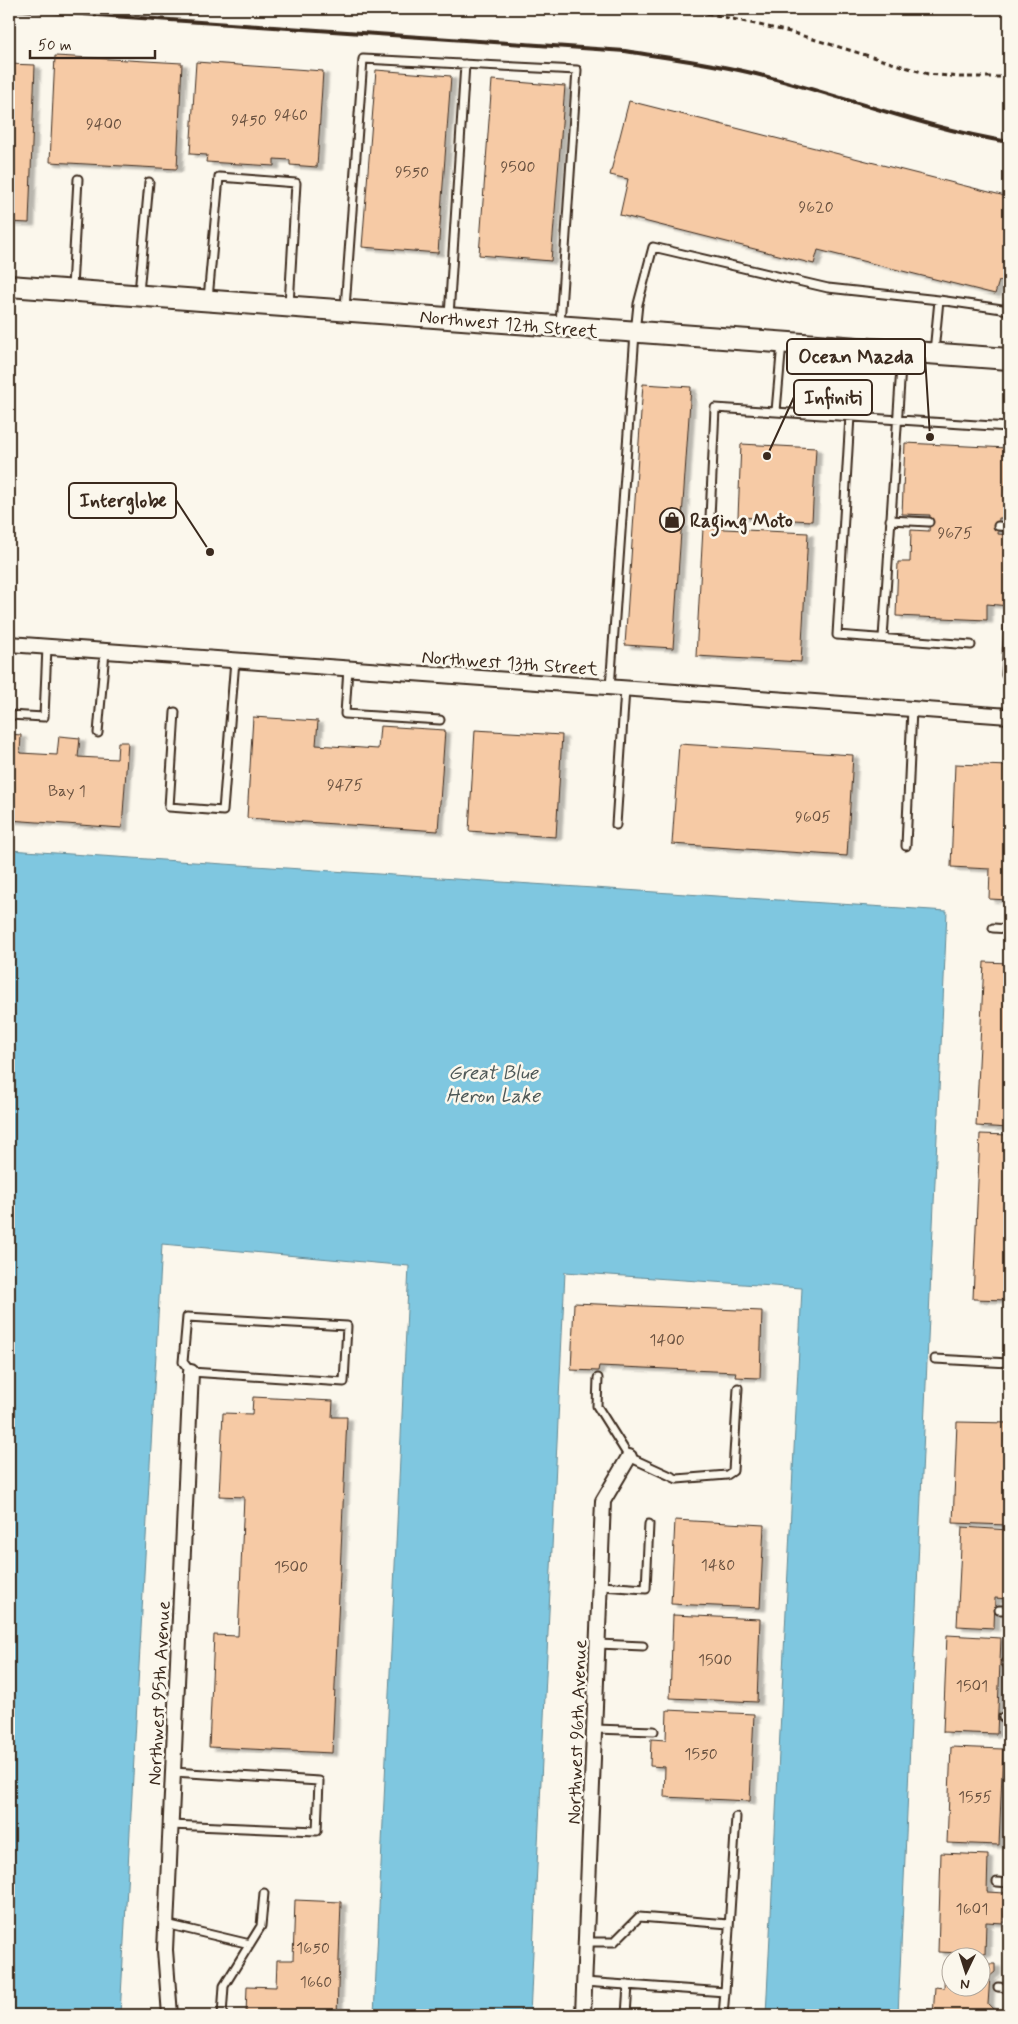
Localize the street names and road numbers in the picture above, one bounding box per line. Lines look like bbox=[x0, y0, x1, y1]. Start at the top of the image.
street label: Northwest 12th Street bbox=[419, 304, 599, 345]
street label: Northwest 13th Street bbox=[421, 645, 599, 682]
street label: Northwest 95th Avenue bbox=[142, 1600, 177, 1786]
street label: Northwest 96th Avenue bbox=[562, 1639, 593, 1825]

